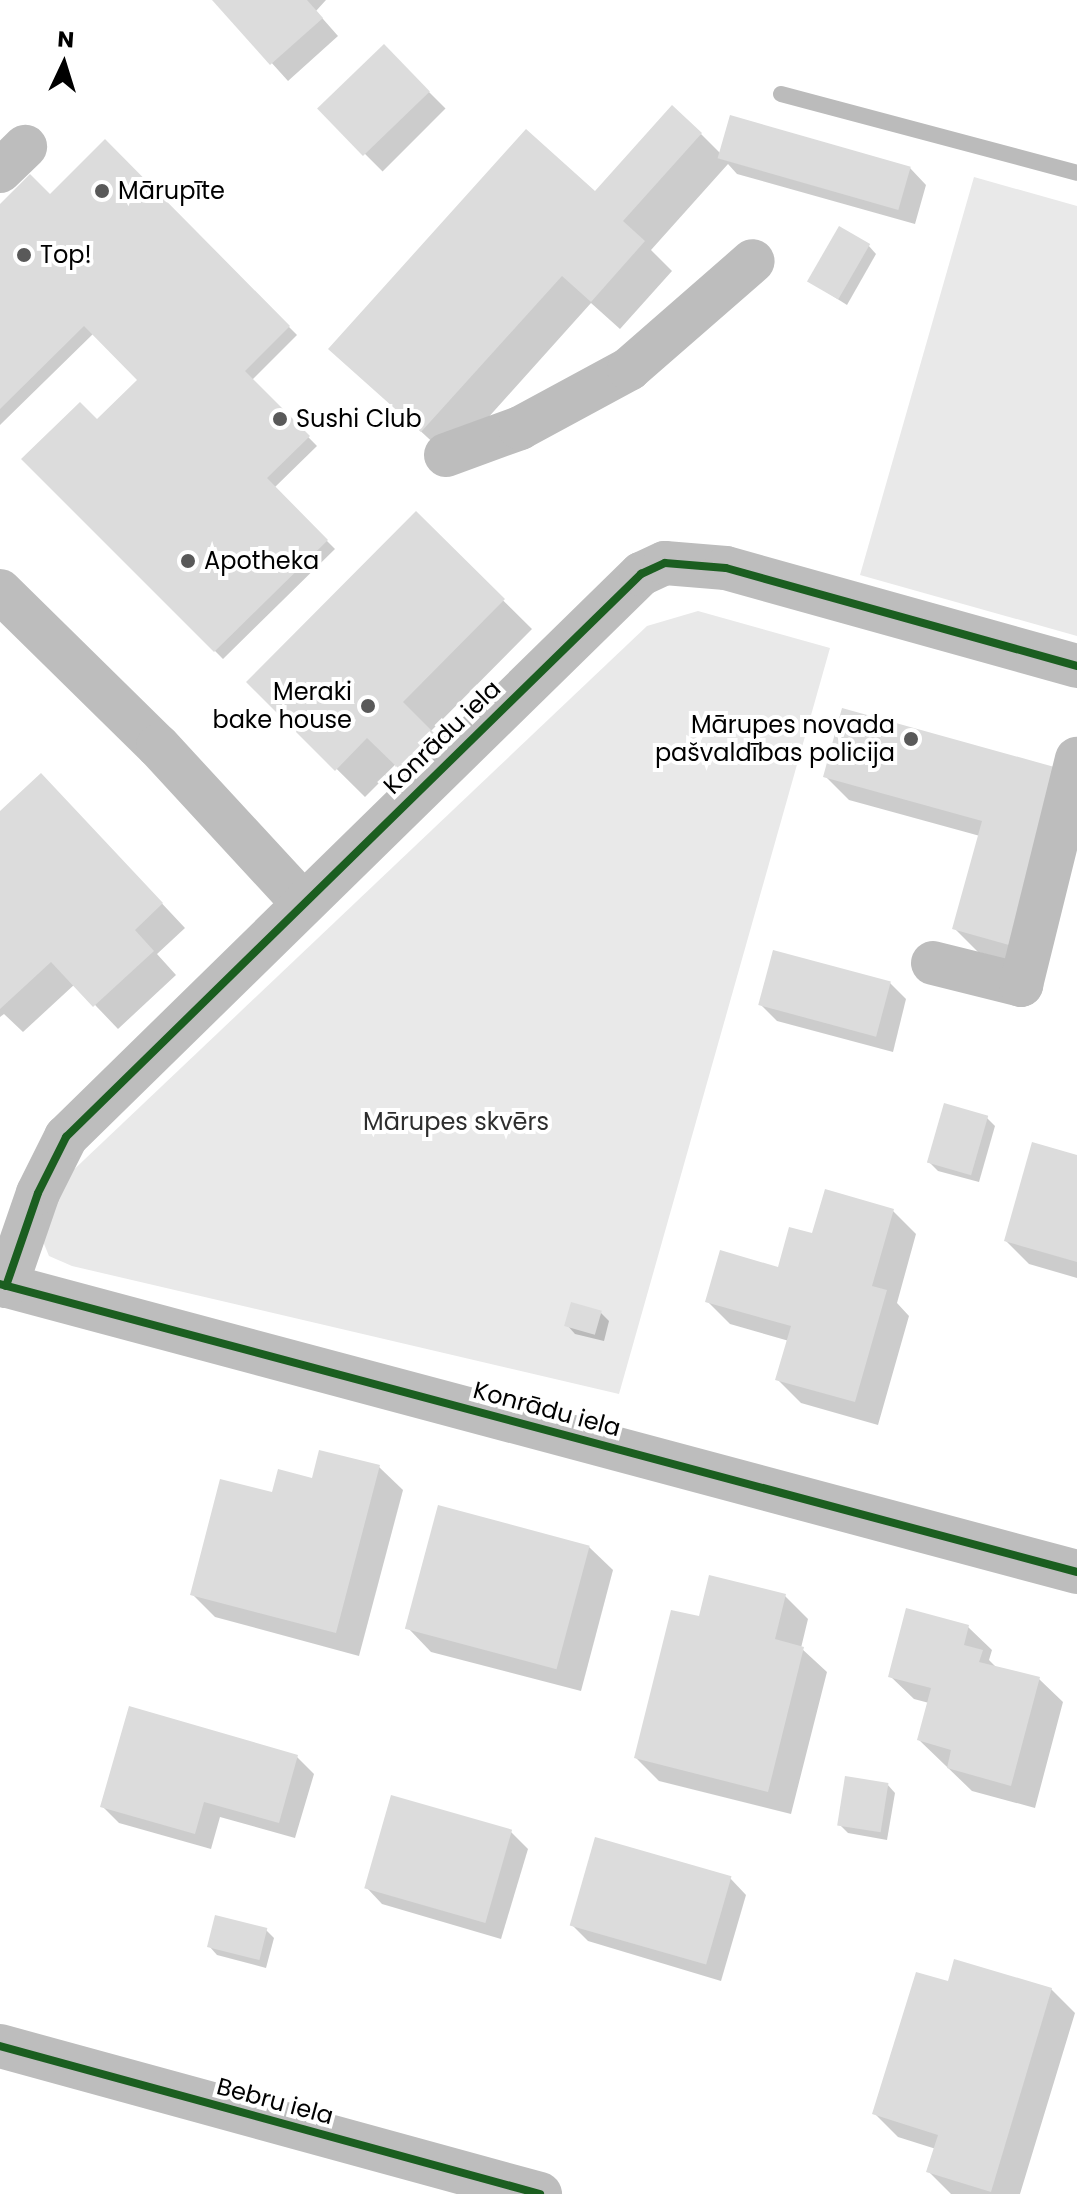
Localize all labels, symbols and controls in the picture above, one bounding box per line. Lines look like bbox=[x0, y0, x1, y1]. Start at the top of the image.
north arrow bbox=[24, 24, 104, 104]
text: N bbox=[56, 24, 75, 56]
place label: Mārupīte bbox=[118, 177, 225, 205]
marker: Mārupīte bbox=[93, 182, 111, 200]
place label: Top! bbox=[40, 241, 92, 269]
marker: Top! bbox=[15, 246, 33, 264]
place label: Sushi Club bbox=[296, 405, 422, 433]
marker: Sushi Club bbox=[271, 410, 289, 428]
place label: Apotheka bbox=[204, 547, 319, 575]
marker: Apotheka bbox=[179, 552, 197, 570]
street label: Konrādu iela bbox=[378, 674, 506, 800]
place label: Meraki bake house bbox=[212, 678, 352, 734]
marker: Meraki bake house bbox=[359, 697, 377, 715]
place label: Mārupes novada pašvaldības policija bbox=[655, 711, 895, 767]
marker: Mārupes novada pašvaldības policija bbox=[902, 730, 920, 748]
park label: Mārupes skvērs bbox=[363, 1108, 549, 1136]
street label: Konrādu iela bbox=[470, 1376, 624, 1442]
street label: Bebru iela bbox=[214, 2072, 336, 2130]

